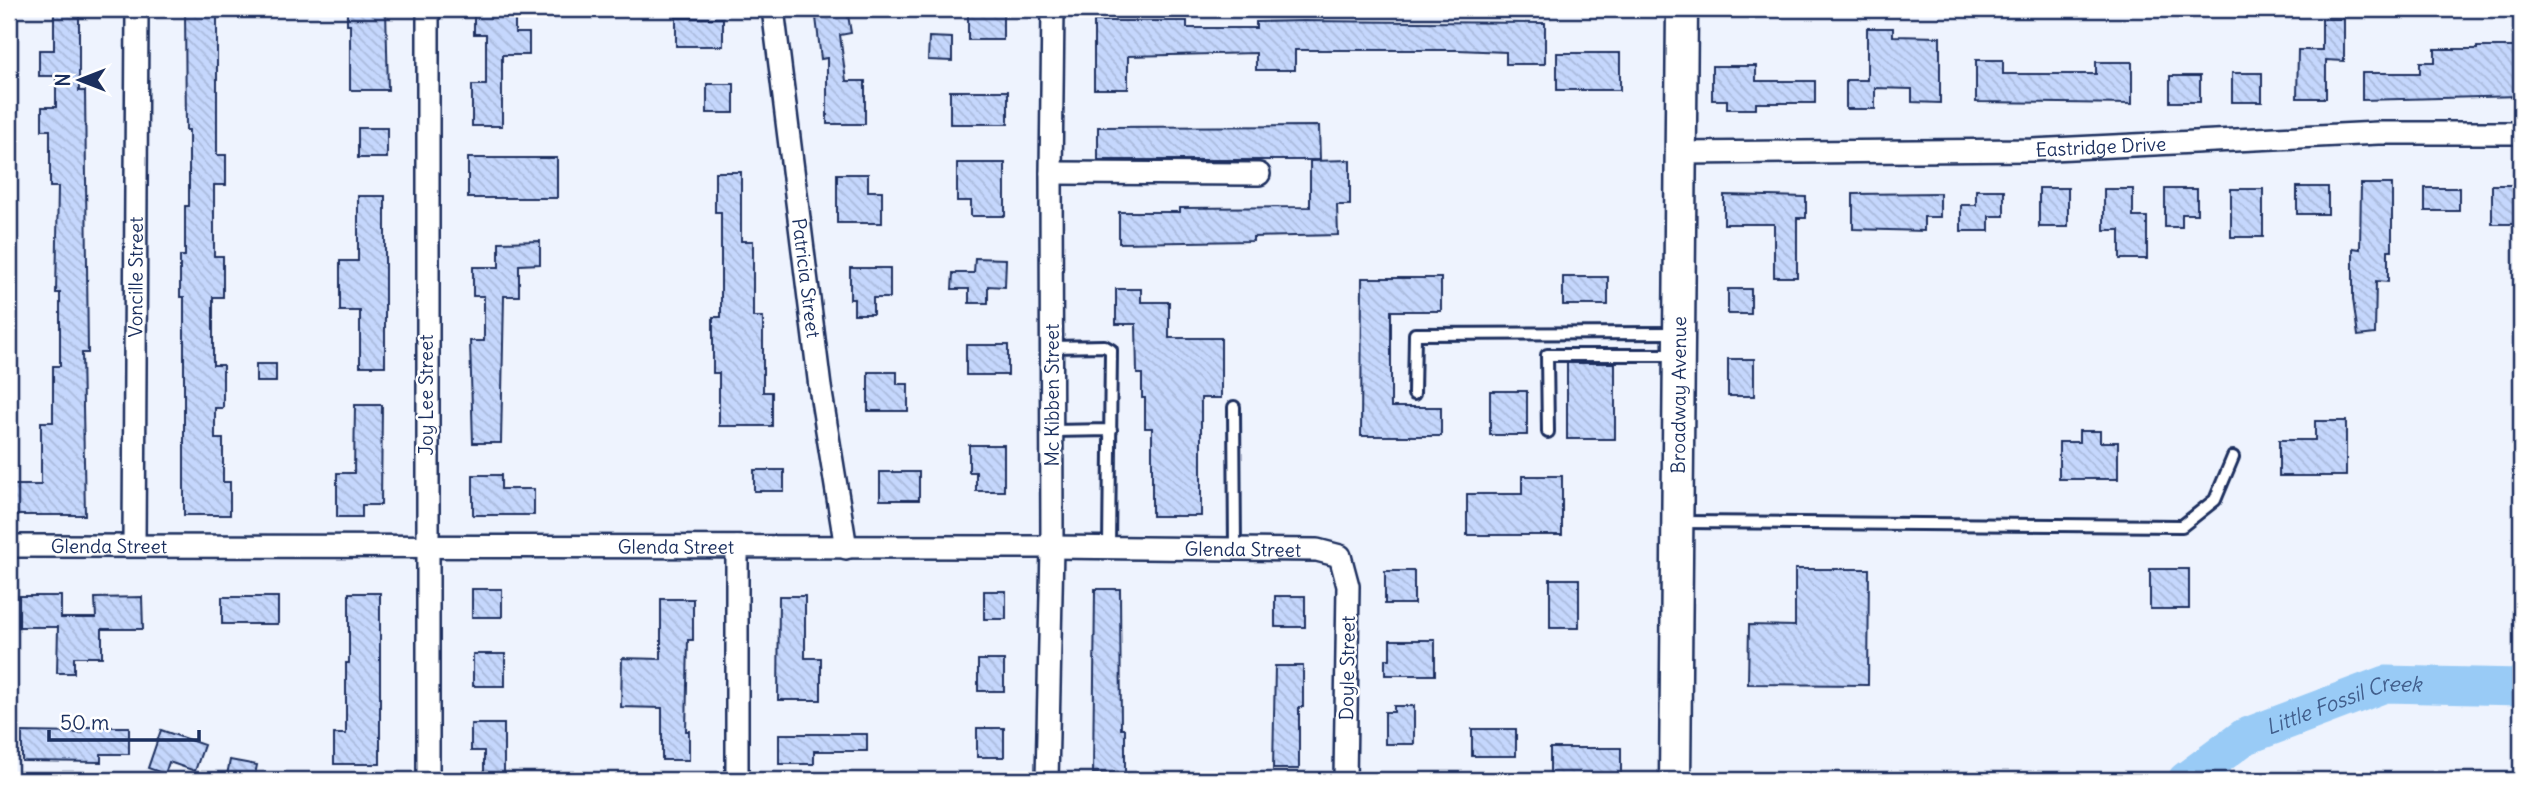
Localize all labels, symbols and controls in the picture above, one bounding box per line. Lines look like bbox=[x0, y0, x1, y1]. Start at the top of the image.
north arrow bbox=[46, 46, 116, 116]
text: N bbox=[51, 73, 75, 87]
street label: Eastridge Drive bbox=[2035, 131, 2167, 162]
street label: Voncille Street bbox=[123, 217, 148, 337]
street label: Patricia Street bbox=[787, 217, 826, 339]
street label: Broadway Avenue bbox=[1666, 316, 1691, 474]
street label: Mc Kibben Street bbox=[1040, 324, 1064, 466]
street label: Joy Lee Street bbox=[414, 334, 438, 456]
street label: Glenda Street bbox=[51, 534, 167, 558]
street label: Glenda Street bbox=[618, 535, 734, 559]
street label: Glenda Street bbox=[1185, 537, 1301, 562]
street label: Doyle Street bbox=[1334, 615, 1360, 721]
water label: Little Fossil Creek bbox=[2262, 669, 2423, 741]
scale bar bbox=[49, 698, 200, 742]
text: 50 m bbox=[60, 709, 109, 736]

